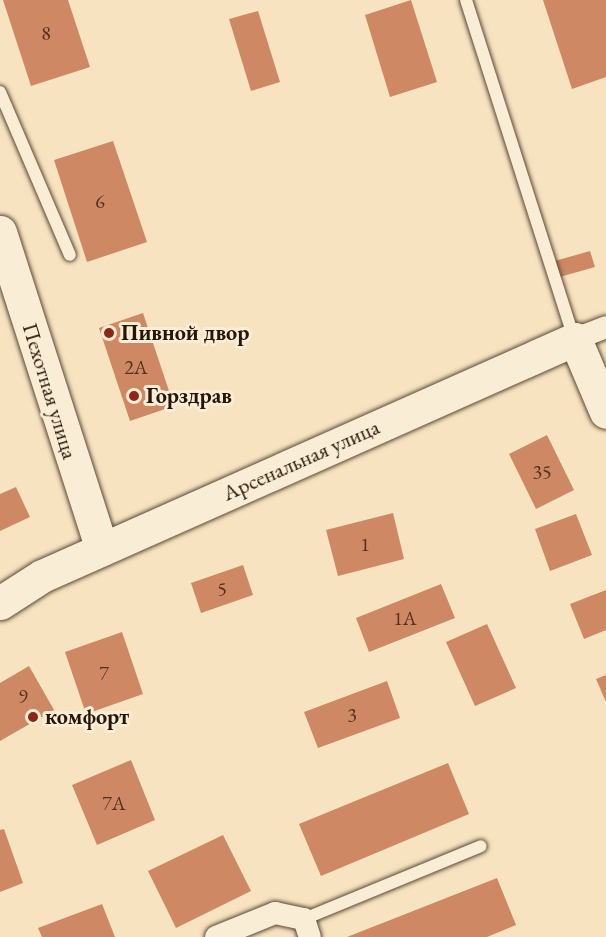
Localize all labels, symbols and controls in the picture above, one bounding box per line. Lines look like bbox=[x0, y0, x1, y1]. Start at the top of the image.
house number: 8 bbox=[41, 21, 51, 45]
house number: 6 bbox=[95, 189, 105, 213]
street label: Пехотная улица bbox=[17, 320, 83, 462]
place label: Пивной двор bbox=[121, 320, 249, 346]
marker: Пивной двор bbox=[102, 326, 116, 340]
house number: 2А bbox=[124, 355, 148, 379]
place label: Горздрав bbox=[146, 383, 232, 409]
marker: Горздрав bbox=[127, 389, 141, 403]
street label: Арсенальная улица bbox=[218, 414, 384, 506]
house number: 35 bbox=[532, 460, 552, 484]
house number: 1 bbox=[360, 532, 370, 556]
house number: 5 bbox=[217, 577, 227, 601]
house number: 1А bbox=[393, 606, 417, 630]
house number: 7 bbox=[99, 661, 109, 685]
house number: 9 bbox=[18, 684, 28, 708]
house number: 3 bbox=[347, 703, 357, 727]
place label: комфорт bbox=[45, 704, 129, 730]
marker: комфорт bbox=[26, 710, 40, 724]
house number: 7А bbox=[102, 791, 126, 815]

